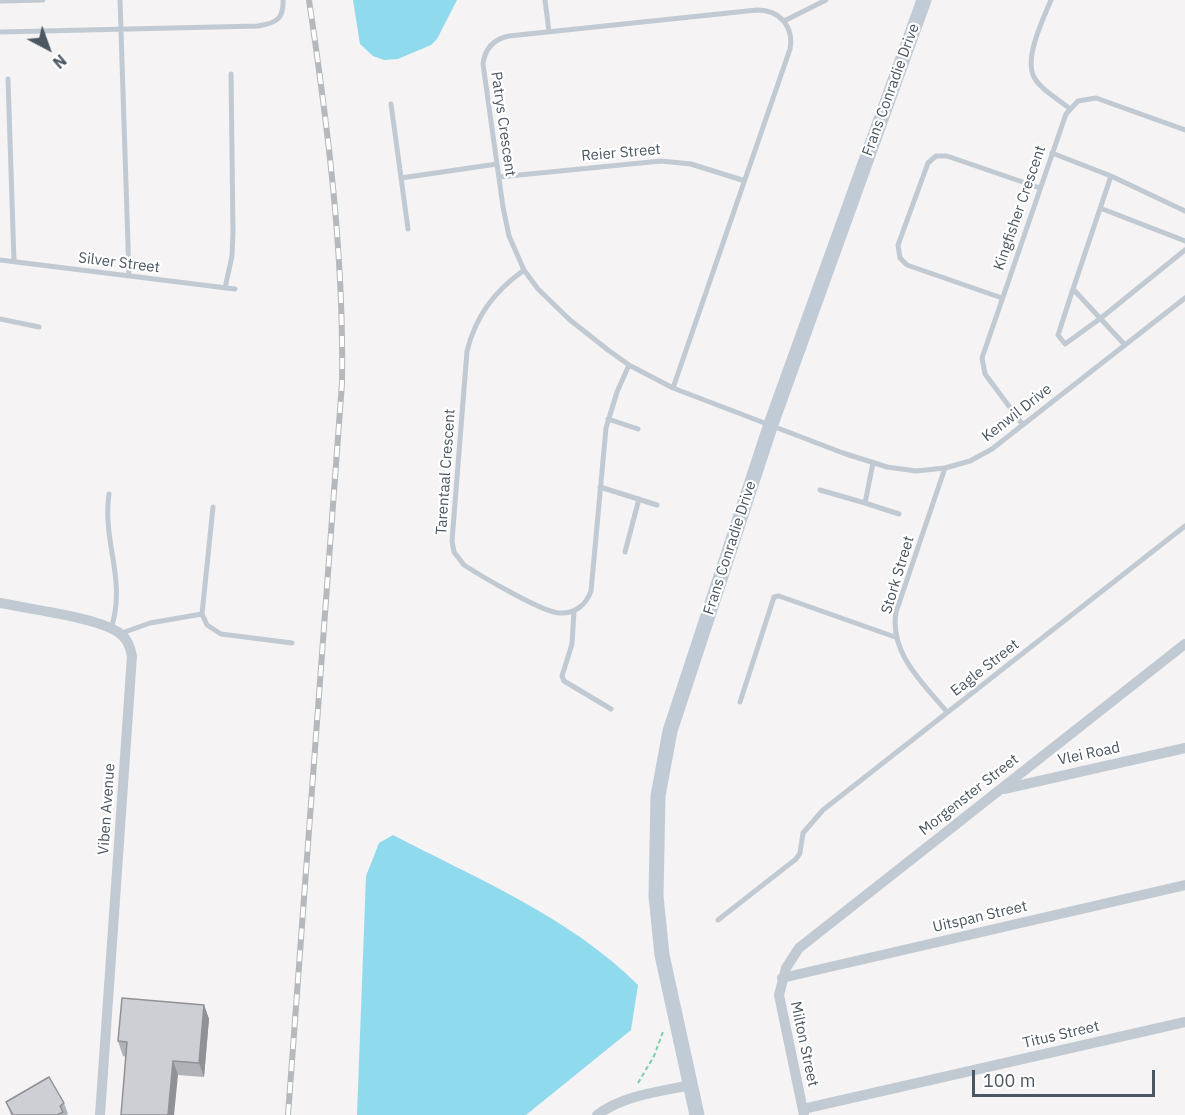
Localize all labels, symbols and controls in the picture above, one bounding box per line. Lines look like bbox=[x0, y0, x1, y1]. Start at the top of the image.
north arrow bbox=[18, 18, 78, 78]
street label: Frans Conradie Drive bbox=[859, 21, 923, 159]
text: N bbox=[49, 50, 71, 73]
street label: Patrys Crescent bbox=[487, 70, 519, 178]
street label: Reier Street bbox=[580, 141, 662, 165]
street label: Kingfisher Crescent bbox=[990, 143, 1050, 273]
street label: Silver Street bbox=[77, 249, 161, 277]
street label: Kenwil Drive bbox=[979, 380, 1055, 446]
street label: Tarentaal Crescent bbox=[433, 408, 459, 536]
street label: Frans Conradie Drive bbox=[700, 479, 760, 617]
street label: Stork Street bbox=[878, 534, 918, 616]
street label: Eagle Street bbox=[947, 636, 1023, 700]
street label: Vlei Road bbox=[1056, 739, 1122, 769]
street label: Morgenster Street bbox=[916, 751, 1022, 839]
street label: Viben Avenue bbox=[95, 763, 119, 855]
street label: Uitspan Street bbox=[931, 897, 1029, 937]
street label: Milton Street bbox=[786, 1000, 822, 1088]
street label: Titus Street bbox=[1021, 1017, 1101, 1053]
scale bar bbox=[975, 1058, 1158, 1096]
text: 100 m bbox=[983, 1069, 1035, 1092]

